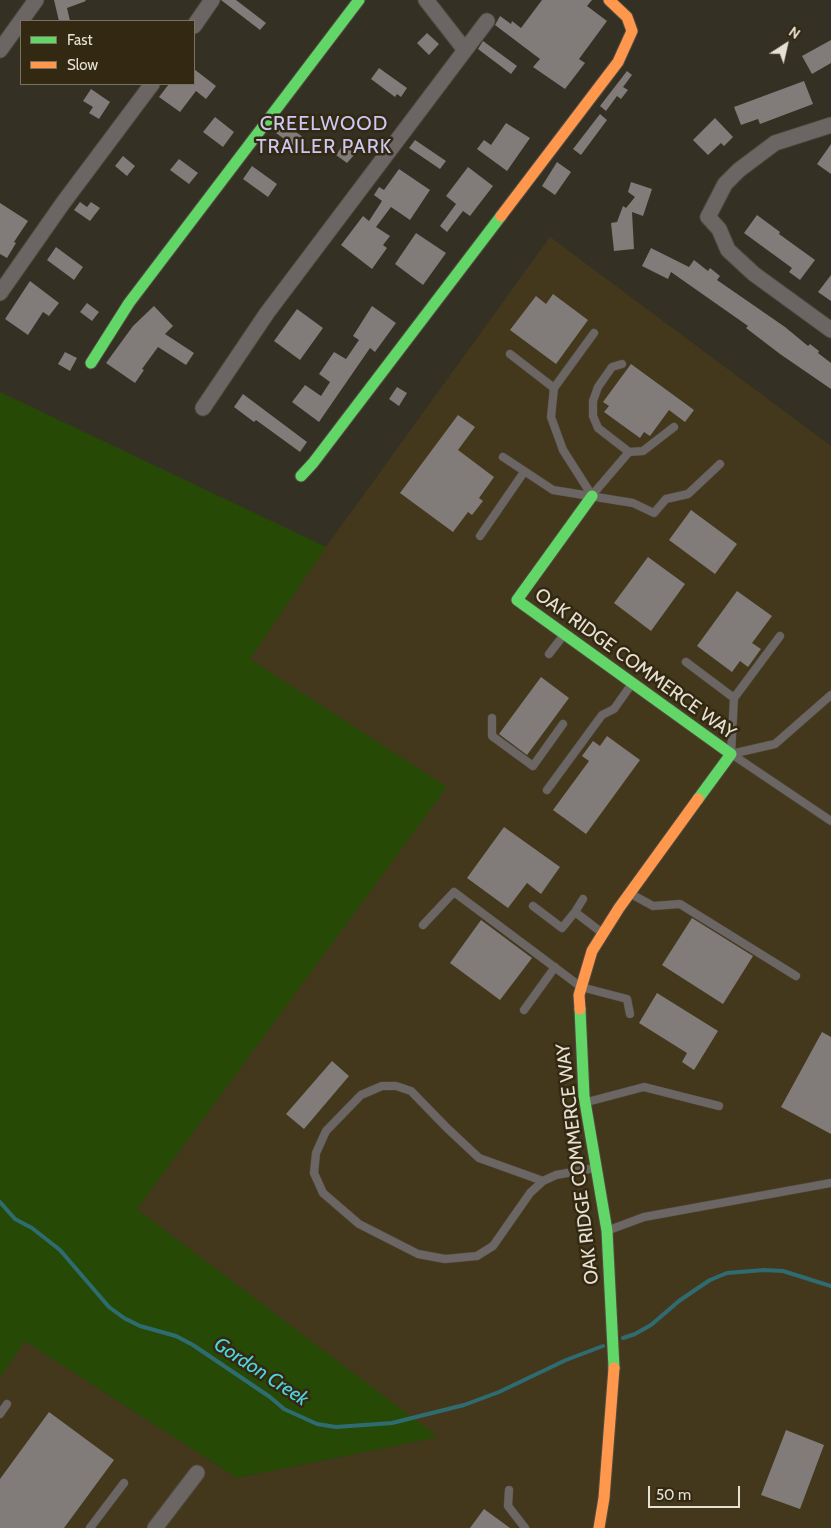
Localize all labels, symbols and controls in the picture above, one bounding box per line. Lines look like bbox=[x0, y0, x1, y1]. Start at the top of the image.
legend bbox=[20, 20, 195, 85]
north arrow bbox=[761, 20, 811, 70]
text: N bbox=[785, 22, 804, 43]
text: Fast bbox=[67, 31, 92, 49]
text: Slow bbox=[67, 56, 98, 74]
district label: CREELWOOD TRAILER PARK bbox=[254, 112, 394, 159]
street label: OAK RIDGE COMMERCE WAY bbox=[530, 583, 740, 745]
street label: OAK RIDGE COMMERCE WAY bbox=[552, 1042, 604, 1286]
water label: Gordon Creek bbox=[209, 1333, 313, 1411]
scale bar bbox=[651, 1476, 744, 1508]
text: 50 m bbox=[656, 1486, 691, 1504]

